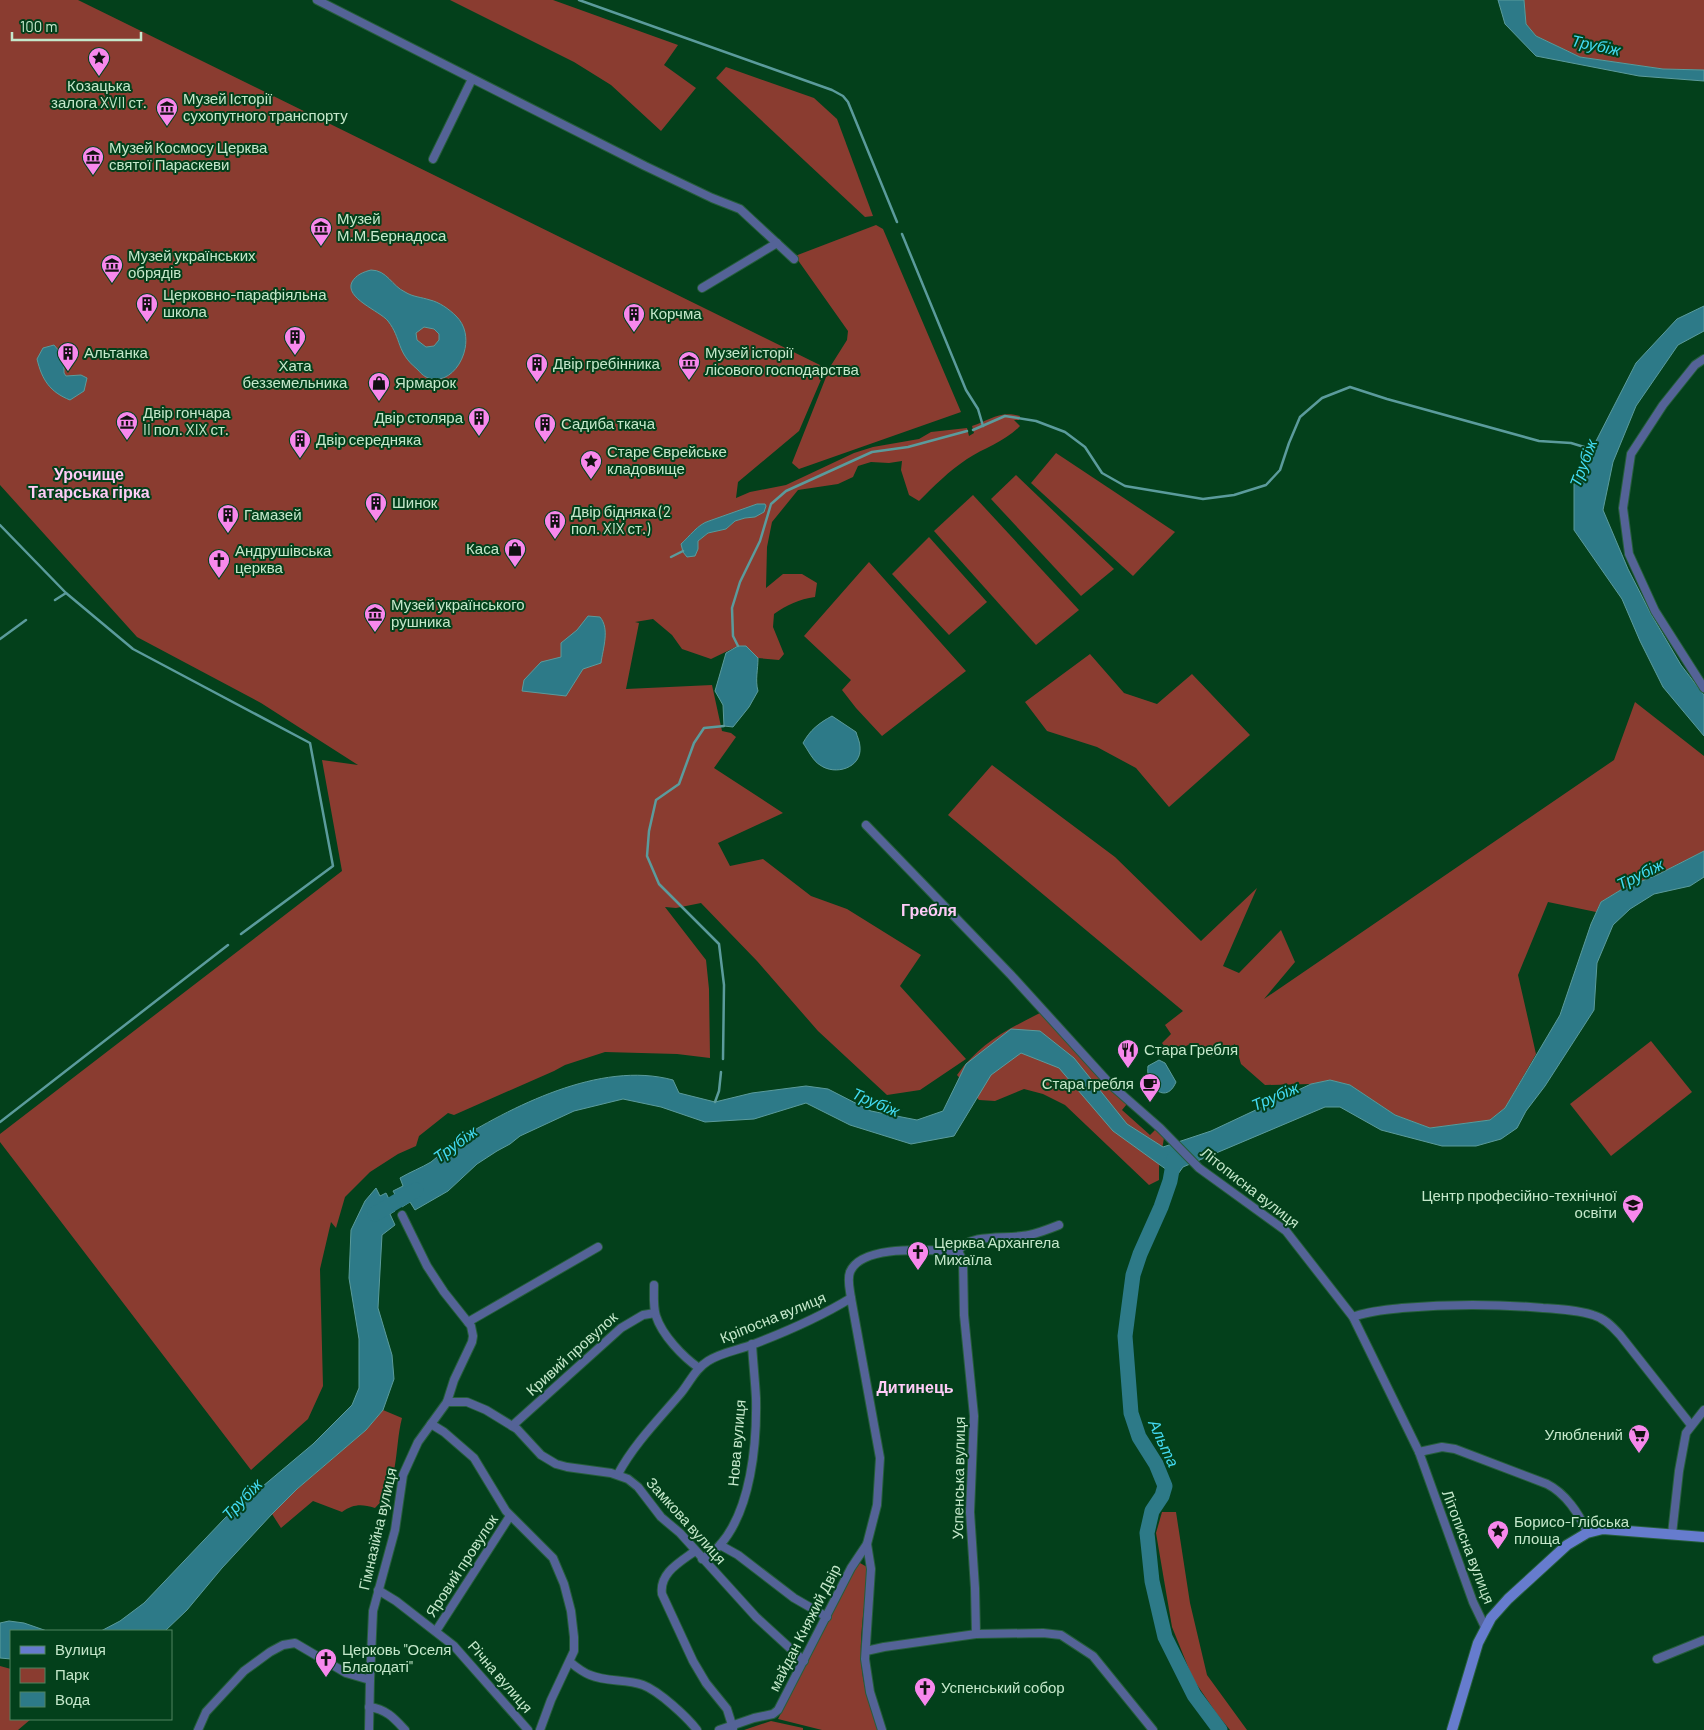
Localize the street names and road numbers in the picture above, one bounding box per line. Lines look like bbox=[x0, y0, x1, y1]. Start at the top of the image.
street label: Літописна вулиця bbox=[1198, 1143, 1304, 1231]
street label: Кріпосна вулиця bbox=[717, 1288, 828, 1347]
street label: Кривий провулок bbox=[522, 1307, 621, 1399]
street label: Нова вулиця bbox=[723, 1399, 749, 1487]
street label: Успенська вулиця bbox=[948, 1416, 968, 1540]
street label: Гімназійна вулиця bbox=[354, 1466, 400, 1592]
street label: Замкова вулиця bbox=[643, 1473, 730, 1567]
street label: Літописна вулиця bbox=[1439, 1487, 1499, 1606]
street label: Яровий провулок bbox=[421, 1510, 501, 1620]
street label: майдан Княжий Двір bbox=[764, 1561, 844, 1694]
street label: Річна вулиця bbox=[465, 1637, 537, 1716]

